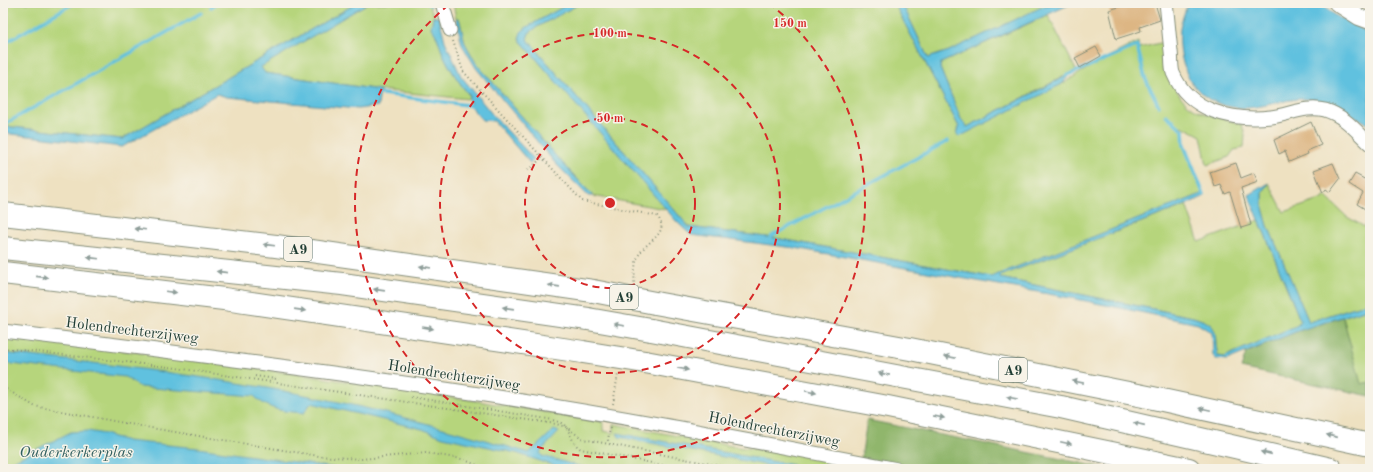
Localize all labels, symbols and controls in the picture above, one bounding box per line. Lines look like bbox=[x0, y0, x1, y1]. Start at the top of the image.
text: 150 m bbox=[773, 17, 807, 30]
text: 100 m bbox=[593, 28, 627, 40]
text: 50 m bbox=[597, 112, 624, 125]
centre of rings bbox=[603, 196, 617, 210]
one-way arrow bbox=[134, 226, 146, 233]
road number: A9 bbox=[284, 237, 312, 261]
one-way arrow bbox=[263, 242, 275, 248]
one-way arrow bbox=[87, 255, 99, 262]
one-way arrow bbox=[419, 264, 431, 270]
one-way arrow bbox=[216, 269, 228, 275]
one-way arrow bbox=[36, 274, 48, 280]
one-way arrow bbox=[548, 283, 560, 289]
road number: A9 bbox=[610, 285, 638, 309]
one-way arrow bbox=[373, 287, 385, 293]
one-way arrow bbox=[165, 289, 177, 295]
one-way arrow bbox=[502, 305, 514, 311]
one-way arrow bbox=[294, 307, 306, 313]
street label: Holendrechterzijweg bbox=[65, 316, 199, 347]
one-way arrow bbox=[613, 322, 626, 328]
one-way arrow bbox=[422, 325, 434, 331]
one-way arrow bbox=[944, 354, 956, 360]
road number: A9 bbox=[999, 358, 1027, 382]
street label: Holendrechterzijweg bbox=[387, 359, 521, 394]
one-way arrow bbox=[677, 366, 689, 372]
one-way arrow bbox=[878, 371, 890, 377]
one-way arrow bbox=[1071, 379, 1084, 385]
one-way arrow bbox=[805, 390, 817, 396]
one-way arrow bbox=[1006, 394, 1018, 400]
one-way arrow bbox=[1199, 405, 1211, 411]
street label: Holendrechterzijweg bbox=[707, 410, 841, 451]
one-way arrow bbox=[932, 415, 945, 421]
one-way arrow bbox=[1133, 421, 1145, 427]
one-way arrow bbox=[1326, 432, 1338, 438]
one-way arrow bbox=[1060, 440, 1072, 446]
water label: Ouderkerkerplas bbox=[19, 445, 133, 461]
one-way arrow bbox=[1260, 450, 1272, 456]

